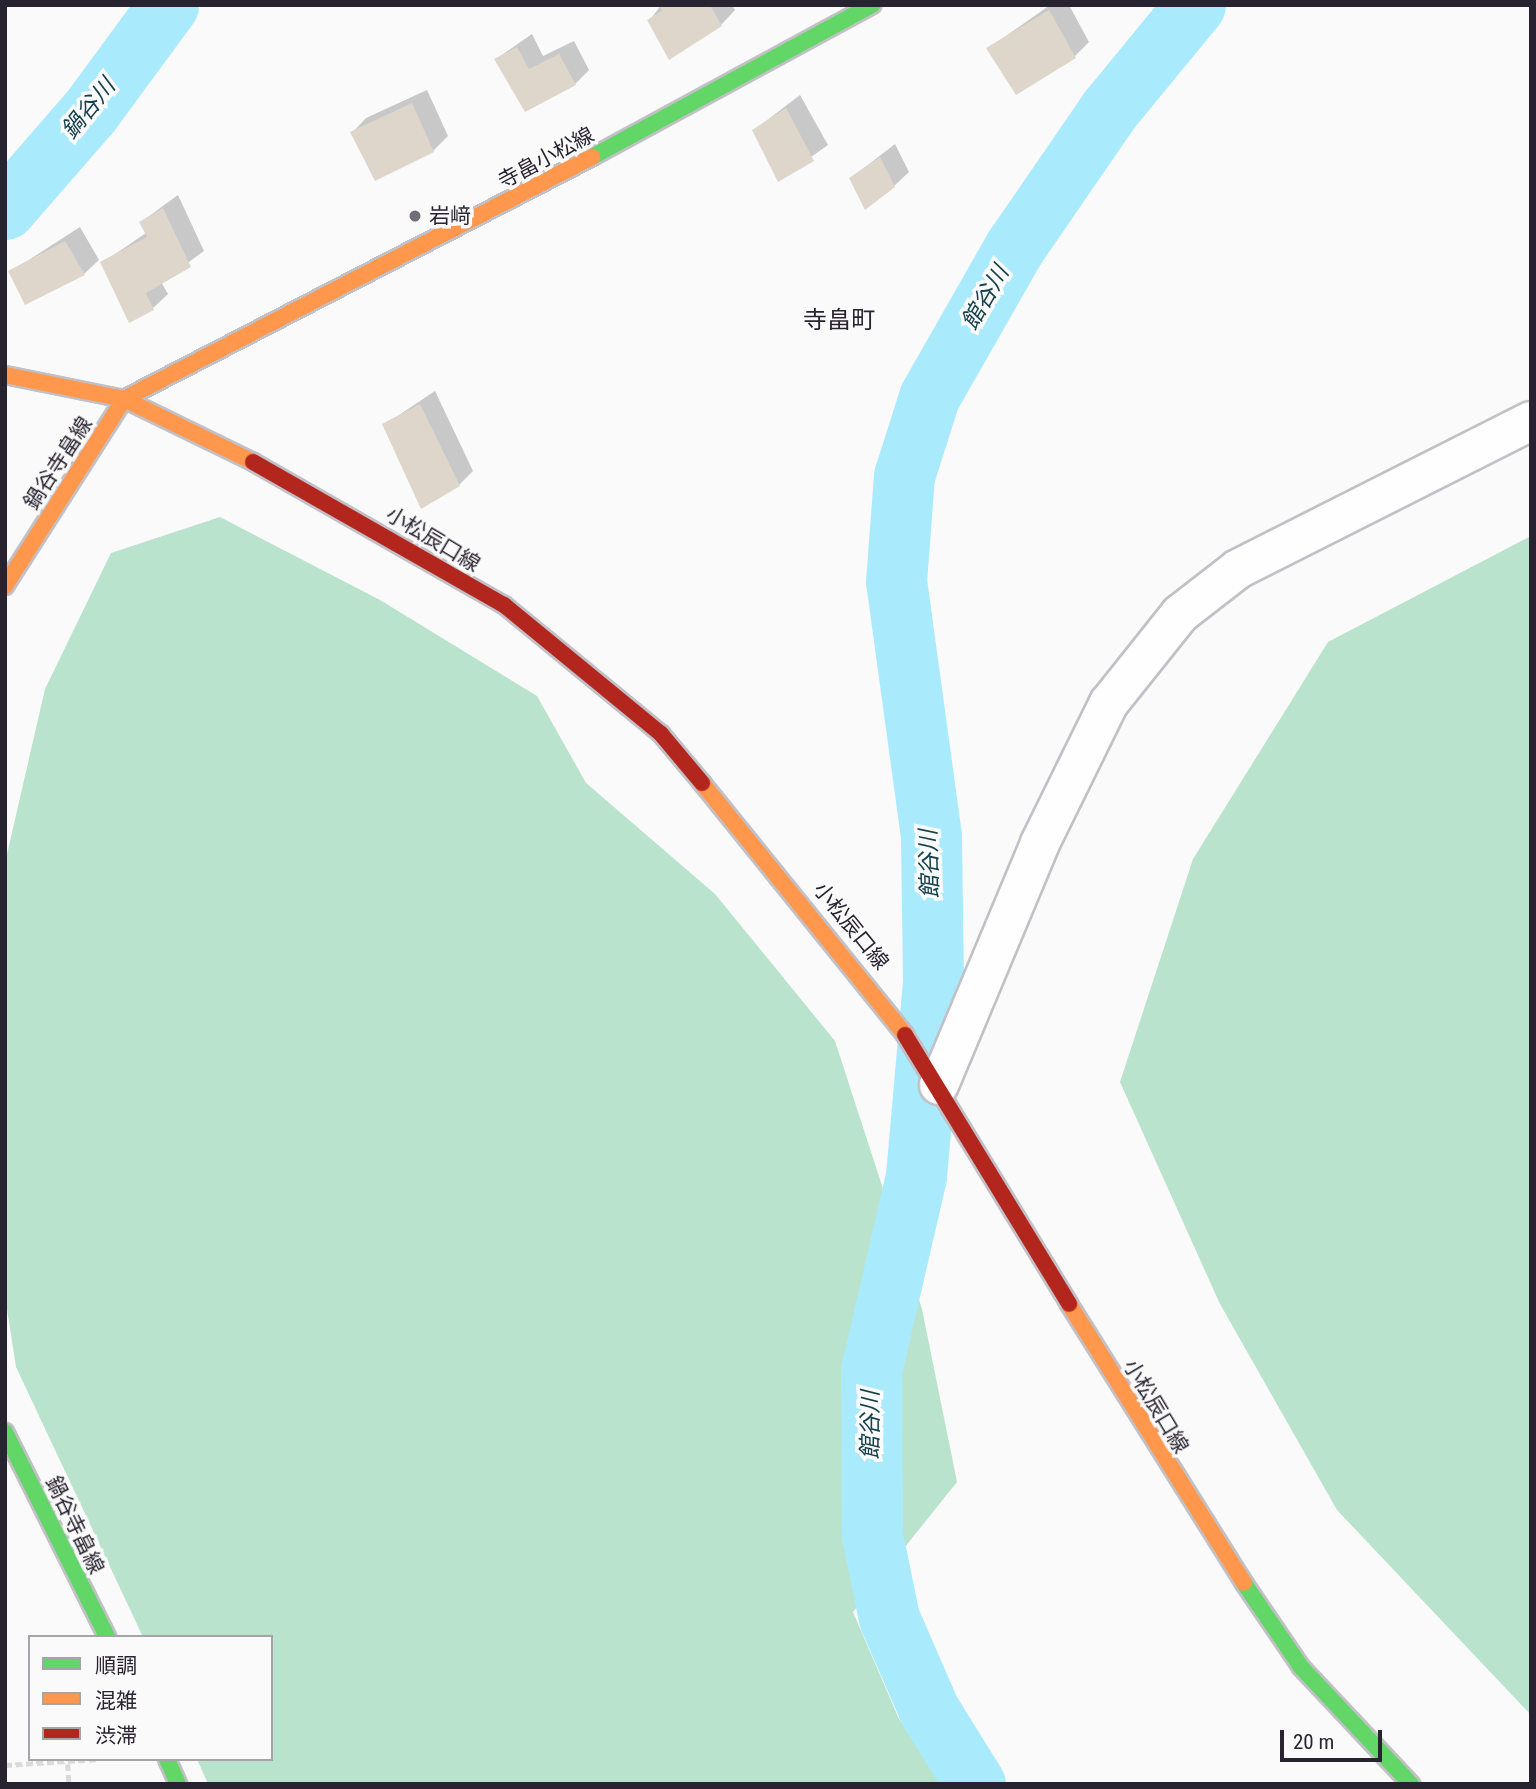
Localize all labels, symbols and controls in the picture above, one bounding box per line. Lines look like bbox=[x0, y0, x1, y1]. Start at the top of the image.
water label: 鍋谷川 bbox=[57, 74, 121, 144]
street label: 寺畠小松線 bbox=[494, 122, 598, 194]
place label: 岩﨑 bbox=[429, 203, 471, 229]
marker: 岩﨑 bbox=[407, 208, 423, 224]
water label: 館谷川 bbox=[957, 261, 1015, 335]
district label: 寺畠町 bbox=[803, 307, 875, 335]
street label: 鍋谷寺畠線 bbox=[19, 412, 97, 514]
street label: 小松辰口線 bbox=[382, 501, 484, 577]
water label: 館谷川 bbox=[915, 829, 945, 899]
street label: 小松辰口線 bbox=[808, 877, 894, 975]
street label: 小松辰口線 bbox=[1118, 1355, 1194, 1457]
water label: 館谷川 bbox=[857, 1391, 885, 1459]
street label: 鍋谷寺畠線 bbox=[41, 1472, 109, 1578]
legend bbox=[28, 1635, 273, 1761]
text: 順調 bbox=[95, 1654, 137, 1678]
text: 混雑 bbox=[95, 1689, 137, 1713]
scale bar bbox=[1284, 1716, 1386, 1760]
text: 渋滞 bbox=[95, 1724, 137, 1748]
text: 20 m bbox=[1293, 1730, 1334, 1754]

